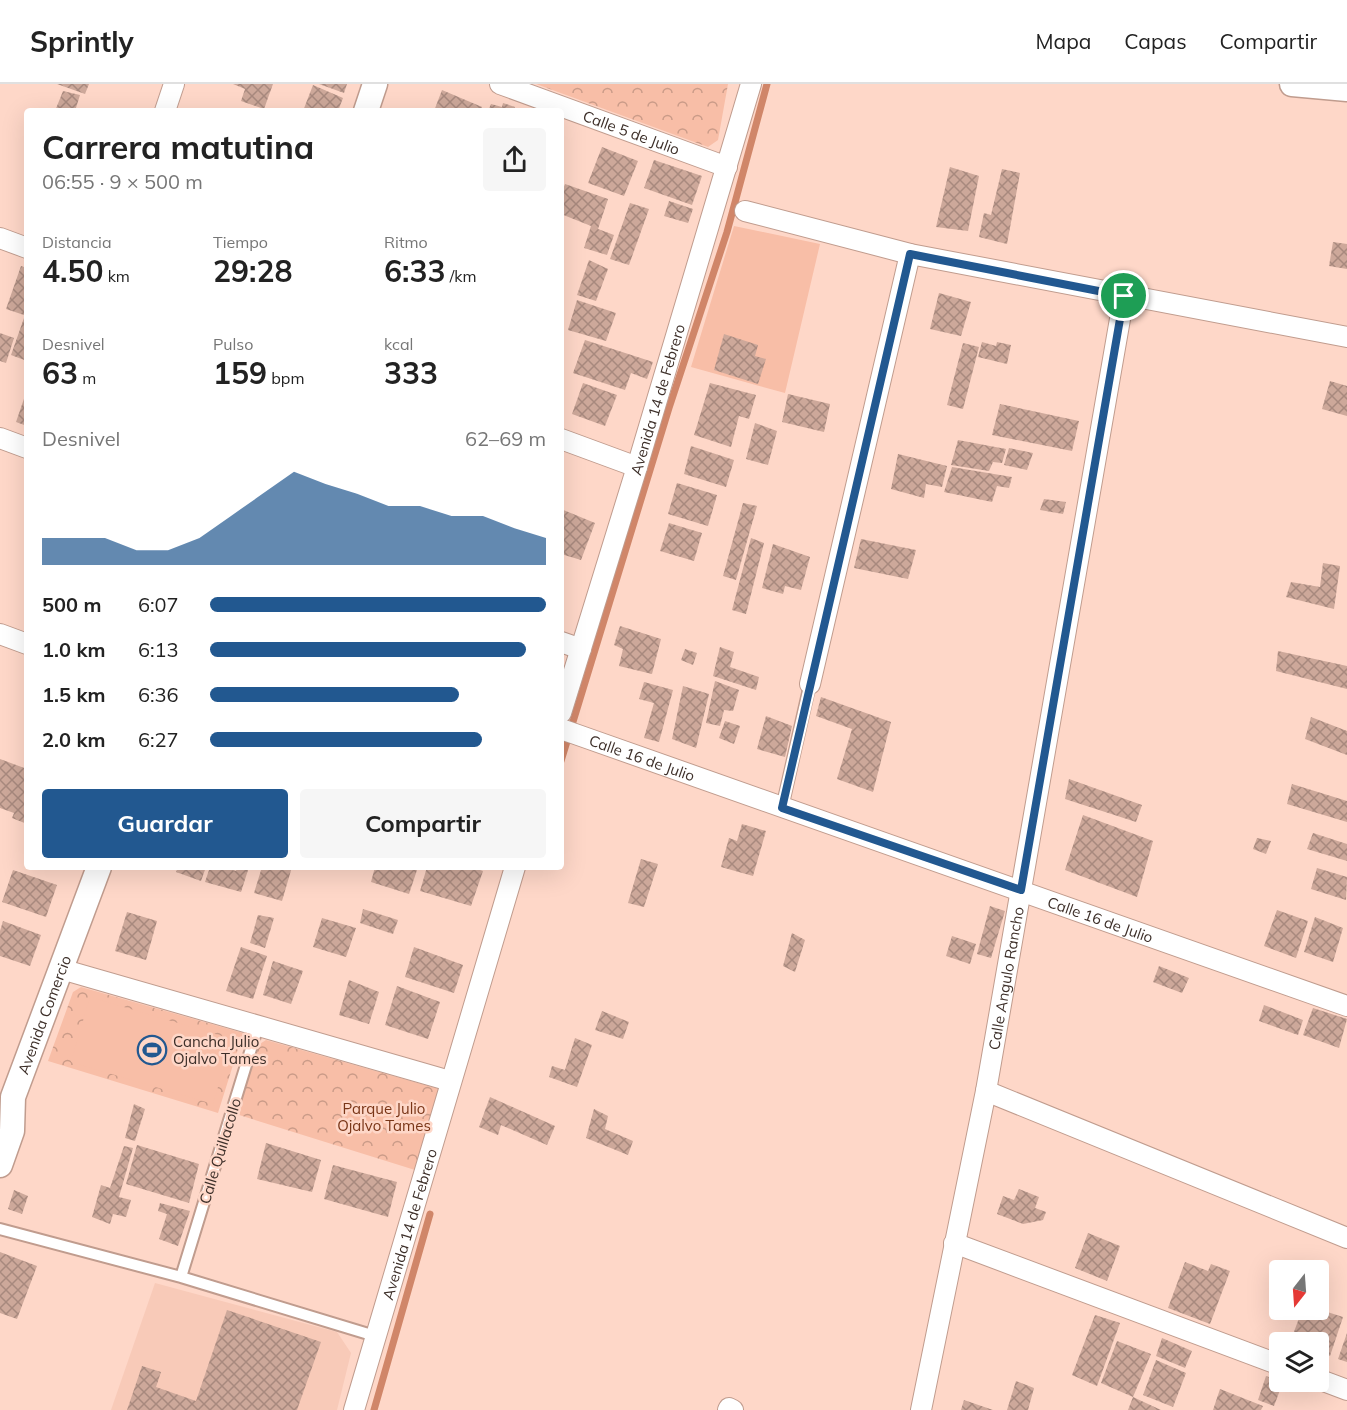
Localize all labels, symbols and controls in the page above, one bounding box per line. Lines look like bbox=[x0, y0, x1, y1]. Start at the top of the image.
text: Sprintly bbox=[30, 24, 134, 59]
text: Mapa bbox=[1036, 28, 1091, 54]
text: Capas bbox=[1124, 28, 1187, 54]
text: Compartir bbox=[1220, 28, 1317, 54]
street label: Calle 5 de Julio bbox=[580, 106, 682, 158]
text: Carrera matutina bbox=[42, 126, 314, 167]
button: share bbox=[483, 128, 546, 191]
text: 06:55 · 9 × 500 m bbox=[42, 169, 203, 194]
text: Distancia bbox=[42, 232, 112, 252]
text: Tiempo bbox=[213, 232, 268, 252]
text: Ritmo bbox=[384, 232, 428, 252]
text: 4.50 bbox=[42, 252, 103, 290]
text: 29:28 bbox=[213, 252, 292, 290]
text: 6:33 bbox=[384, 252, 445, 290]
text: km bbox=[103, 266, 130, 286]
text: /km bbox=[445, 266, 476, 286]
pin bbox=[1098, 270, 1149, 321]
icon: arrive bbox=[1107, 279, 1140, 312]
street label: Avenida 14 de Febrero bbox=[626, 322, 689, 477]
text: Desnivel bbox=[42, 334, 105, 354]
text: Pulso bbox=[213, 334, 253, 354]
text: kcal bbox=[384, 334, 413, 354]
text: 63 bbox=[42, 354, 78, 392]
text: 159 bbox=[213, 354, 267, 392]
text: 333 bbox=[384, 354, 438, 392]
text: m bbox=[78, 368, 96, 388]
text: bpm bbox=[267, 368, 304, 388]
text: Desnivel bbox=[42, 426, 120, 451]
text: 62–69 m bbox=[465, 426, 546, 451]
text: 500 m bbox=[42, 592, 101, 617]
text: 6:07 bbox=[138, 592, 179, 617]
text: 1.0 km bbox=[42, 637, 105, 662]
text: 6:13 bbox=[138, 637, 179, 662]
text: 1.5 km bbox=[42, 682, 105, 707]
text: 6:36 bbox=[138, 682, 179, 707]
text: 2.0 km bbox=[42, 727, 105, 752]
text: 6:27 bbox=[138, 727, 179, 752]
street label: Calle 16 de Julio bbox=[587, 730, 697, 785]
button: Guardar bbox=[42, 789, 288, 858]
button: Compartir bbox=[300, 789, 546, 858]
street label: Calle 16 de Julio bbox=[1045, 892, 1156, 946]
street label: Calle Angulo Rancho bbox=[984, 905, 1027, 1051]
street label: Avenida Comercio bbox=[13, 952, 75, 1077]
place label: Cancha Julio Ojalvo Tames bbox=[173, 1032, 267, 1068]
sports icon: Cancha Julio Ojalvo Tames bbox=[136, 1034, 168, 1066]
street label: Calle Quillacollo bbox=[195, 1096, 245, 1206]
park label: Parque Julio Ojalvo Tames bbox=[337, 1099, 431, 1135]
street label: Avenida 14 de Febrero bbox=[378, 1146, 441, 1302]
north arrow bbox=[1269, 1260, 1329, 1320]
map controls bbox=[1269, 1260, 1329, 1392]
button: layers bbox=[1269, 1332, 1329, 1392]

